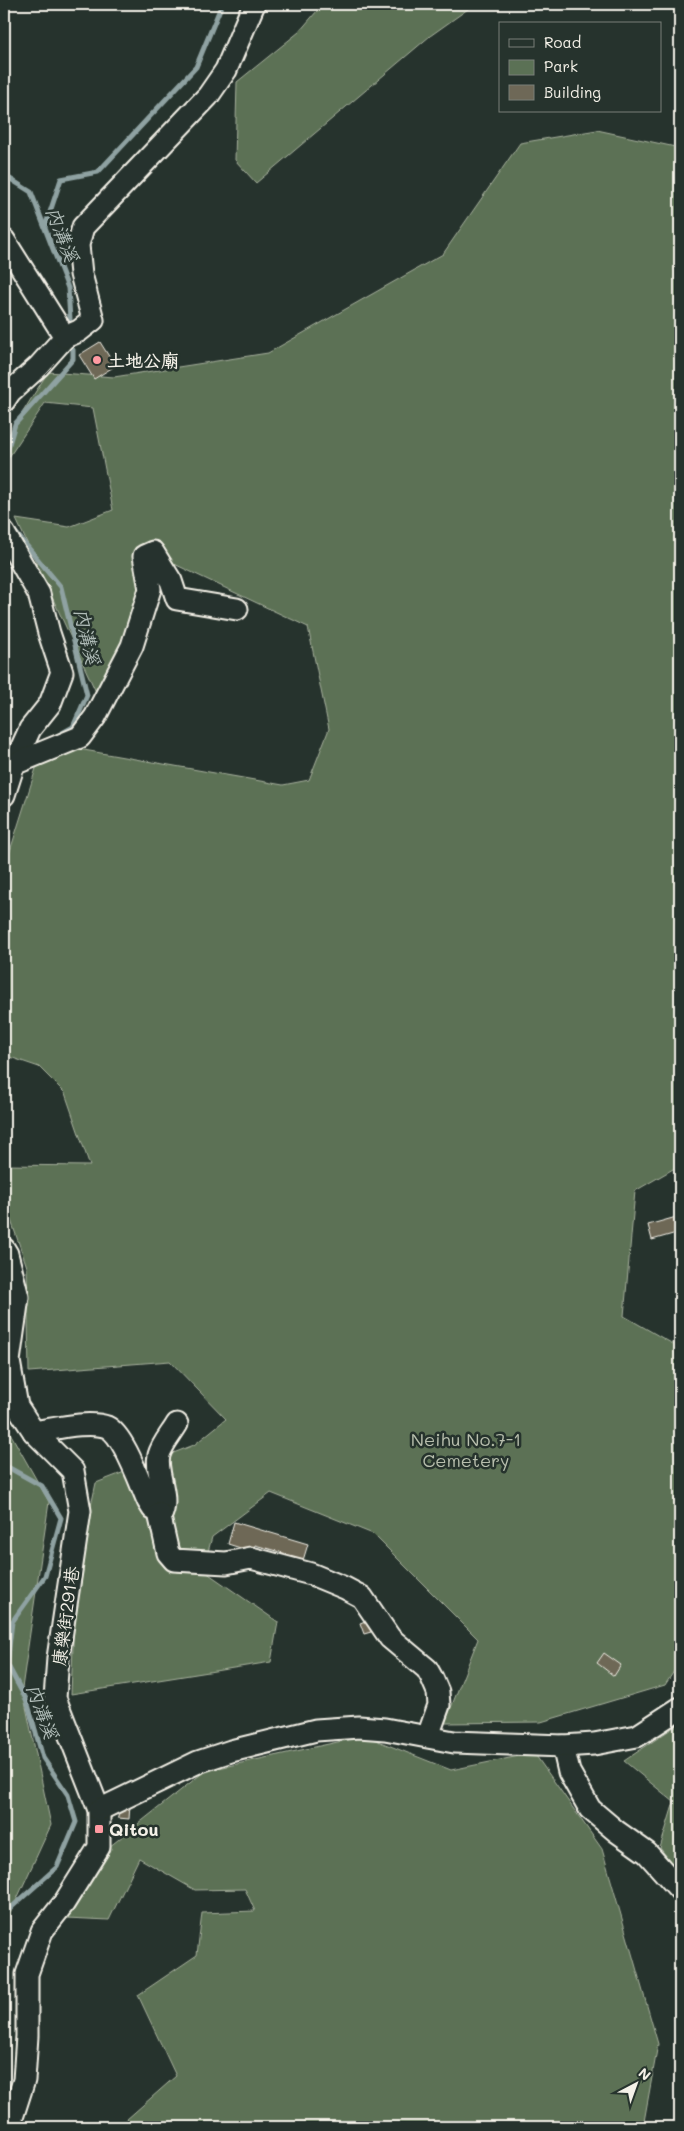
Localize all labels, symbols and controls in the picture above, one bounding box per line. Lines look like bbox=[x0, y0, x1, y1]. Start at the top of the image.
legend bbox=[499, 22, 662, 112]
text: Road bbox=[544, 32, 581, 52]
text: Park bbox=[544, 56, 578, 76]
text: Building bbox=[544, 82, 601, 102]
water label: 內溝溪 bbox=[41, 203, 85, 266]
place label: 土地公廟 bbox=[107, 348, 179, 372]
marker: 土地公廟 bbox=[91, 354, 103, 366]
water label: 內溝溪 bbox=[69, 605, 107, 668]
park label: Neihu No.7-1 Cemetery bbox=[411, 1427, 521, 1472]
street label: 康樂街291巷 bbox=[46, 1564, 84, 1668]
water label: 內溝溪 bbox=[22, 1680, 65, 1743]
place label: Qitou bbox=[109, 1817, 159, 1841]
marker: Qitou bbox=[93, 1823, 105, 1835]
north arrow bbox=[612, 2058, 662, 2108]
text: N bbox=[635, 2063, 655, 2084]

